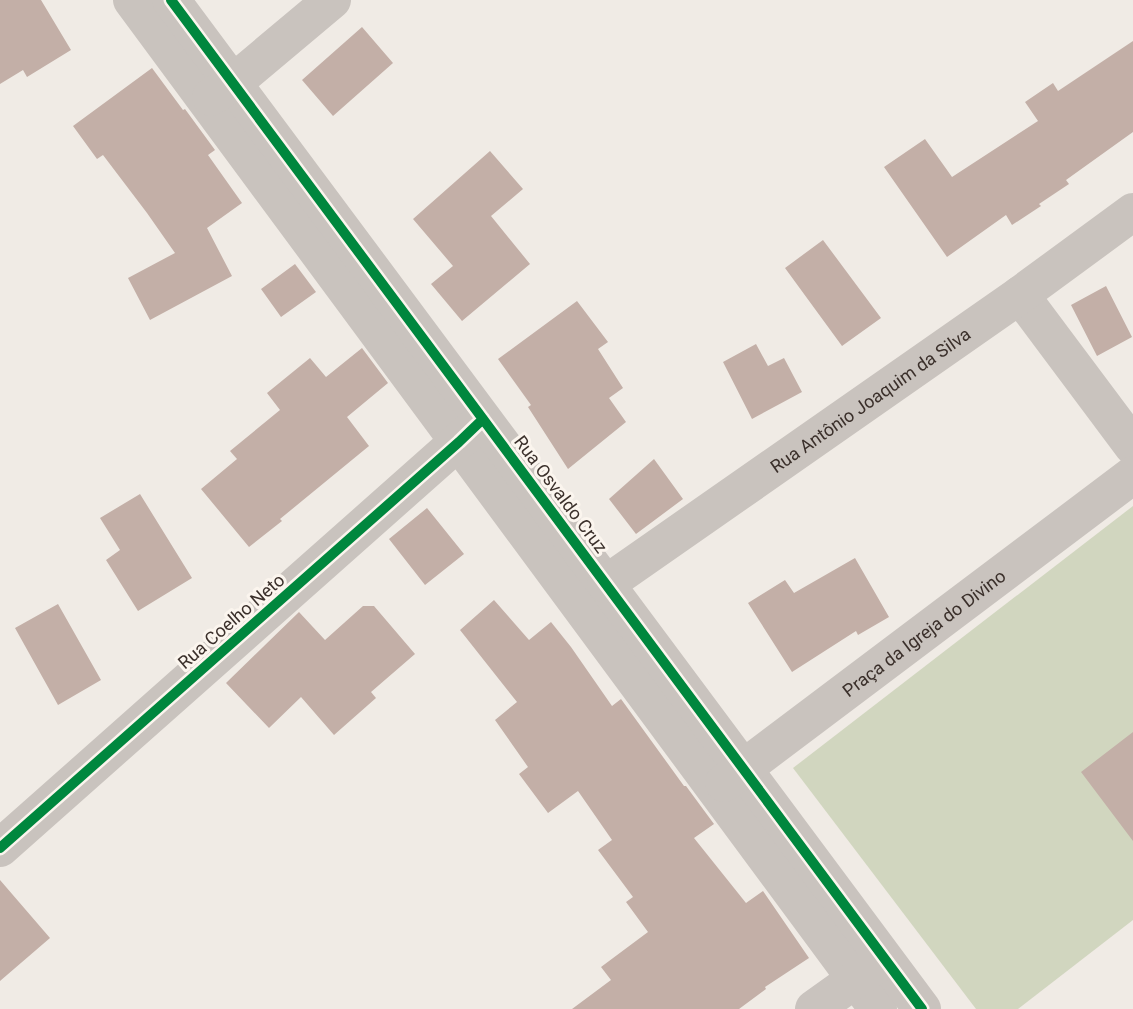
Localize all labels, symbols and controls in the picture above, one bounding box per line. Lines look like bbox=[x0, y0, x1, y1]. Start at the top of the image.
street label: Rua Antônio Joaquim da Silva bbox=[766, 323, 974, 477]
street label: Rua Osvaldo Cruz bbox=[510, 431, 612, 557]
street label: Praça da Igreja do Divino bbox=[838, 565, 1009, 701]
street label: Rua Coelho Neto bbox=[173, 569, 289, 673]

